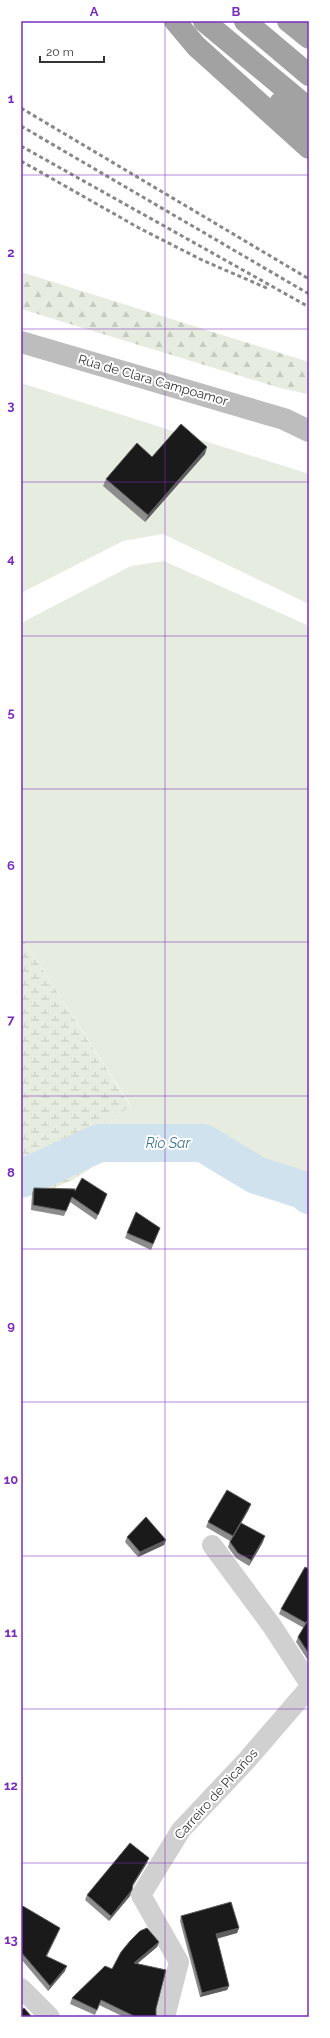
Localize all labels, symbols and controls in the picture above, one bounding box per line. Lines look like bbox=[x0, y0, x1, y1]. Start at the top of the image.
text: A bbox=[90, 4, 99, 19]
text: B bbox=[232, 4, 241, 19]
scale bar bbox=[40, 38, 104, 64]
text: 20 m bbox=[46, 45, 74, 59]
text: 1 bbox=[8, 91, 15, 106]
text: 2 bbox=[7, 245, 15, 260]
street label: Rúa de Clara Campoamor bbox=[76, 351, 230, 409]
text: 3 bbox=[7, 398, 15, 413]
text: 4 bbox=[7, 551, 15, 566]
text: 5 bbox=[7, 705, 15, 720]
text: 6 bbox=[7, 858, 15, 873]
text: 7 bbox=[7, 1012, 15, 1027]
water label: Río Sar bbox=[146, 1135, 191, 1151]
text: 8 bbox=[7, 1165, 15, 1180]
text: 9 bbox=[7, 1318, 15, 1333]
text: 10 bbox=[4, 1472, 18, 1487]
text: 11 bbox=[5, 1625, 18, 1640]
street label: Carreiro de Picaños bbox=[171, 1746, 261, 1842]
text: 12 bbox=[4, 1778, 18, 1793]
text: 13 bbox=[4, 1932, 18, 1947]

